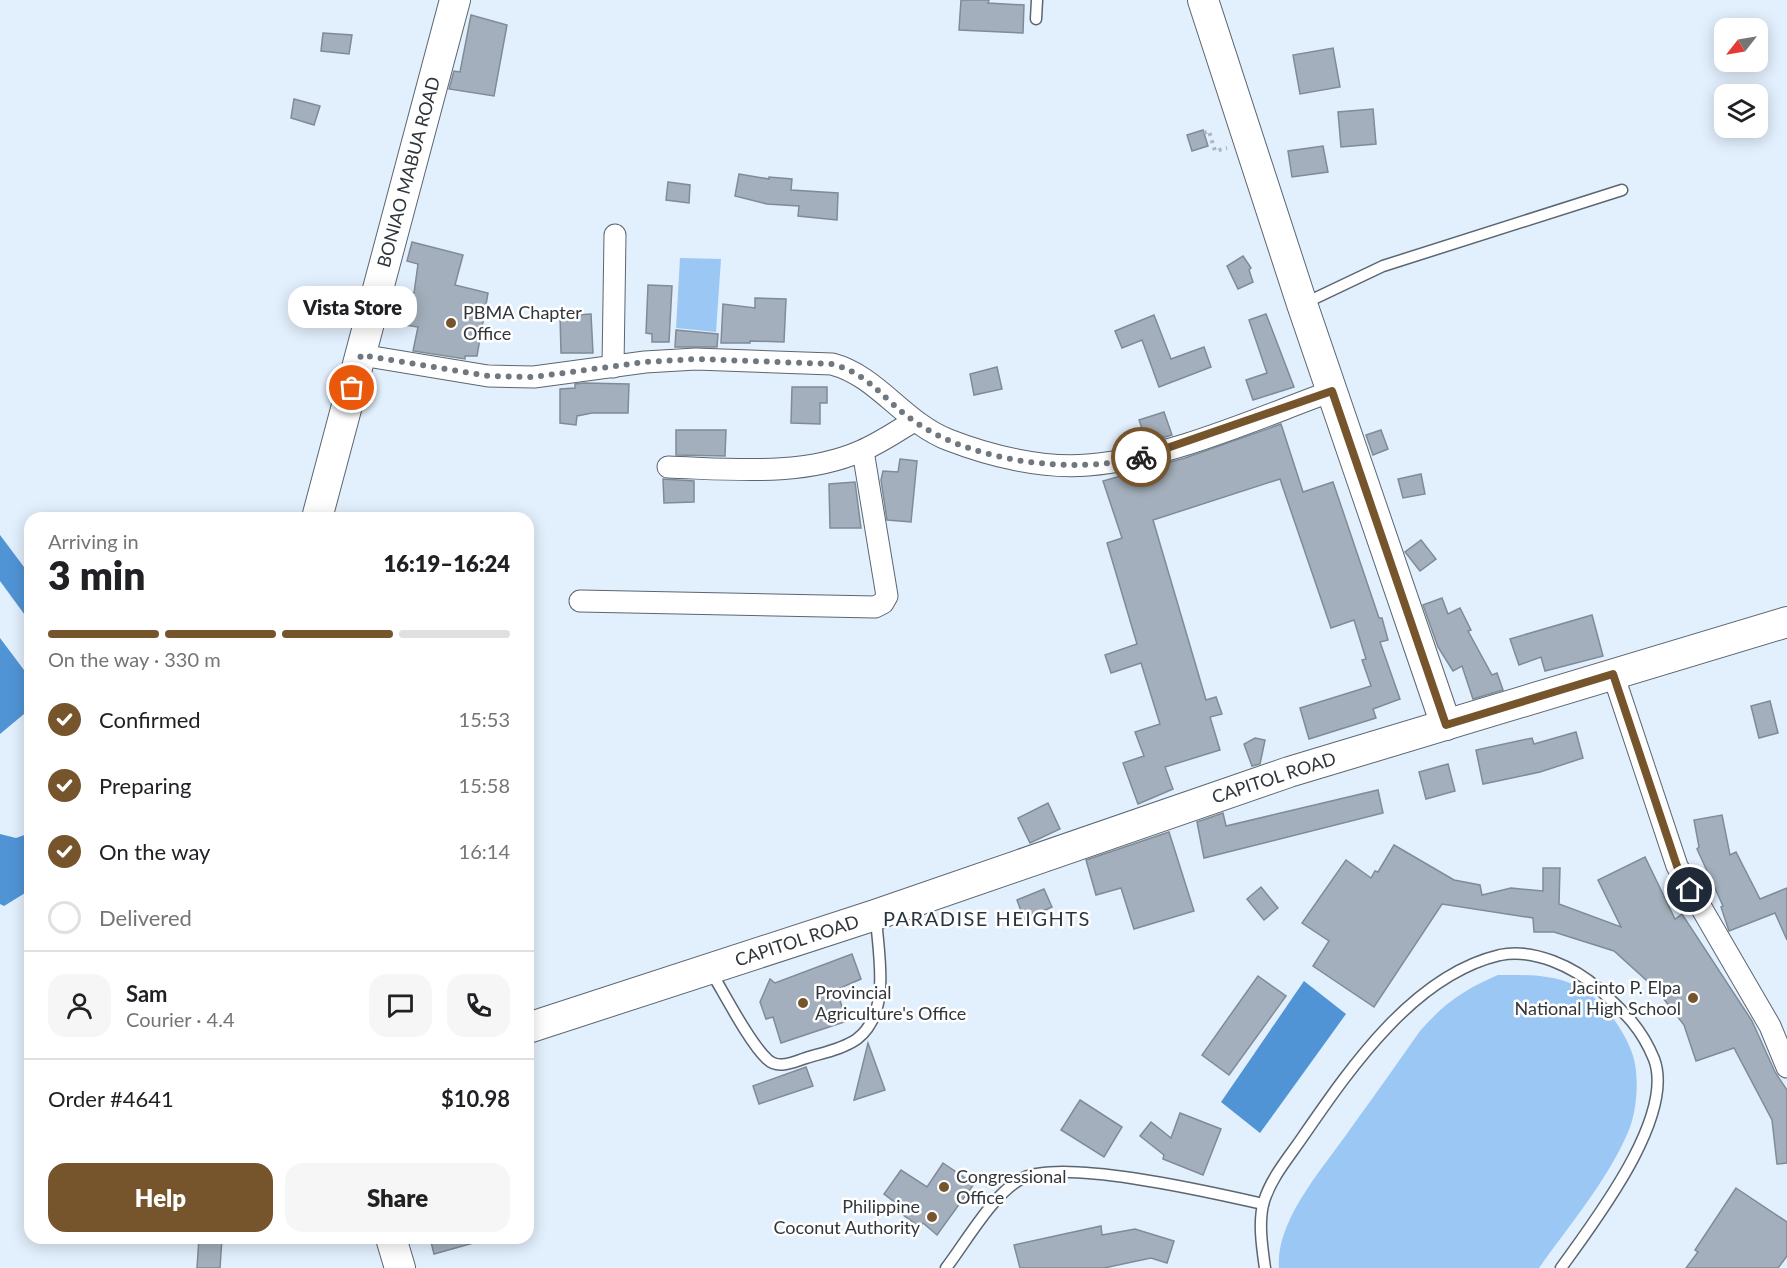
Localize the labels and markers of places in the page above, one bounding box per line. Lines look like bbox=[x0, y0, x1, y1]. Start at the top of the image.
callout: Vista Store bbox=[288, 286, 416, 328]
place label: PBMA Chapter Office bbox=[463, 301, 582, 344]
marker: PBMA Chapter Office bbox=[444, 316, 458, 330]
pin bbox=[326, 362, 377, 413]
pin bbox=[1664, 864, 1715, 915]
place label: Jacinto P. Elpa National High School bbox=[1515, 976, 1681, 1019]
place label: Provincial Agriculture's Office bbox=[815, 981, 966, 1024]
marker: Jacinto P. Elpa National High School bbox=[1686, 991, 1700, 1005]
marker: Provincial Agriculture's Office bbox=[796, 996, 810, 1010]
place label: Congressional Office bbox=[956, 1165, 1067, 1208]
marker: Congressional Office bbox=[937, 1180, 951, 1194]
place label: Philippine Coconut Authority bbox=[773, 1195, 921, 1238]
marker: Philippine Coconut Authority bbox=[925, 1210, 939, 1224]

